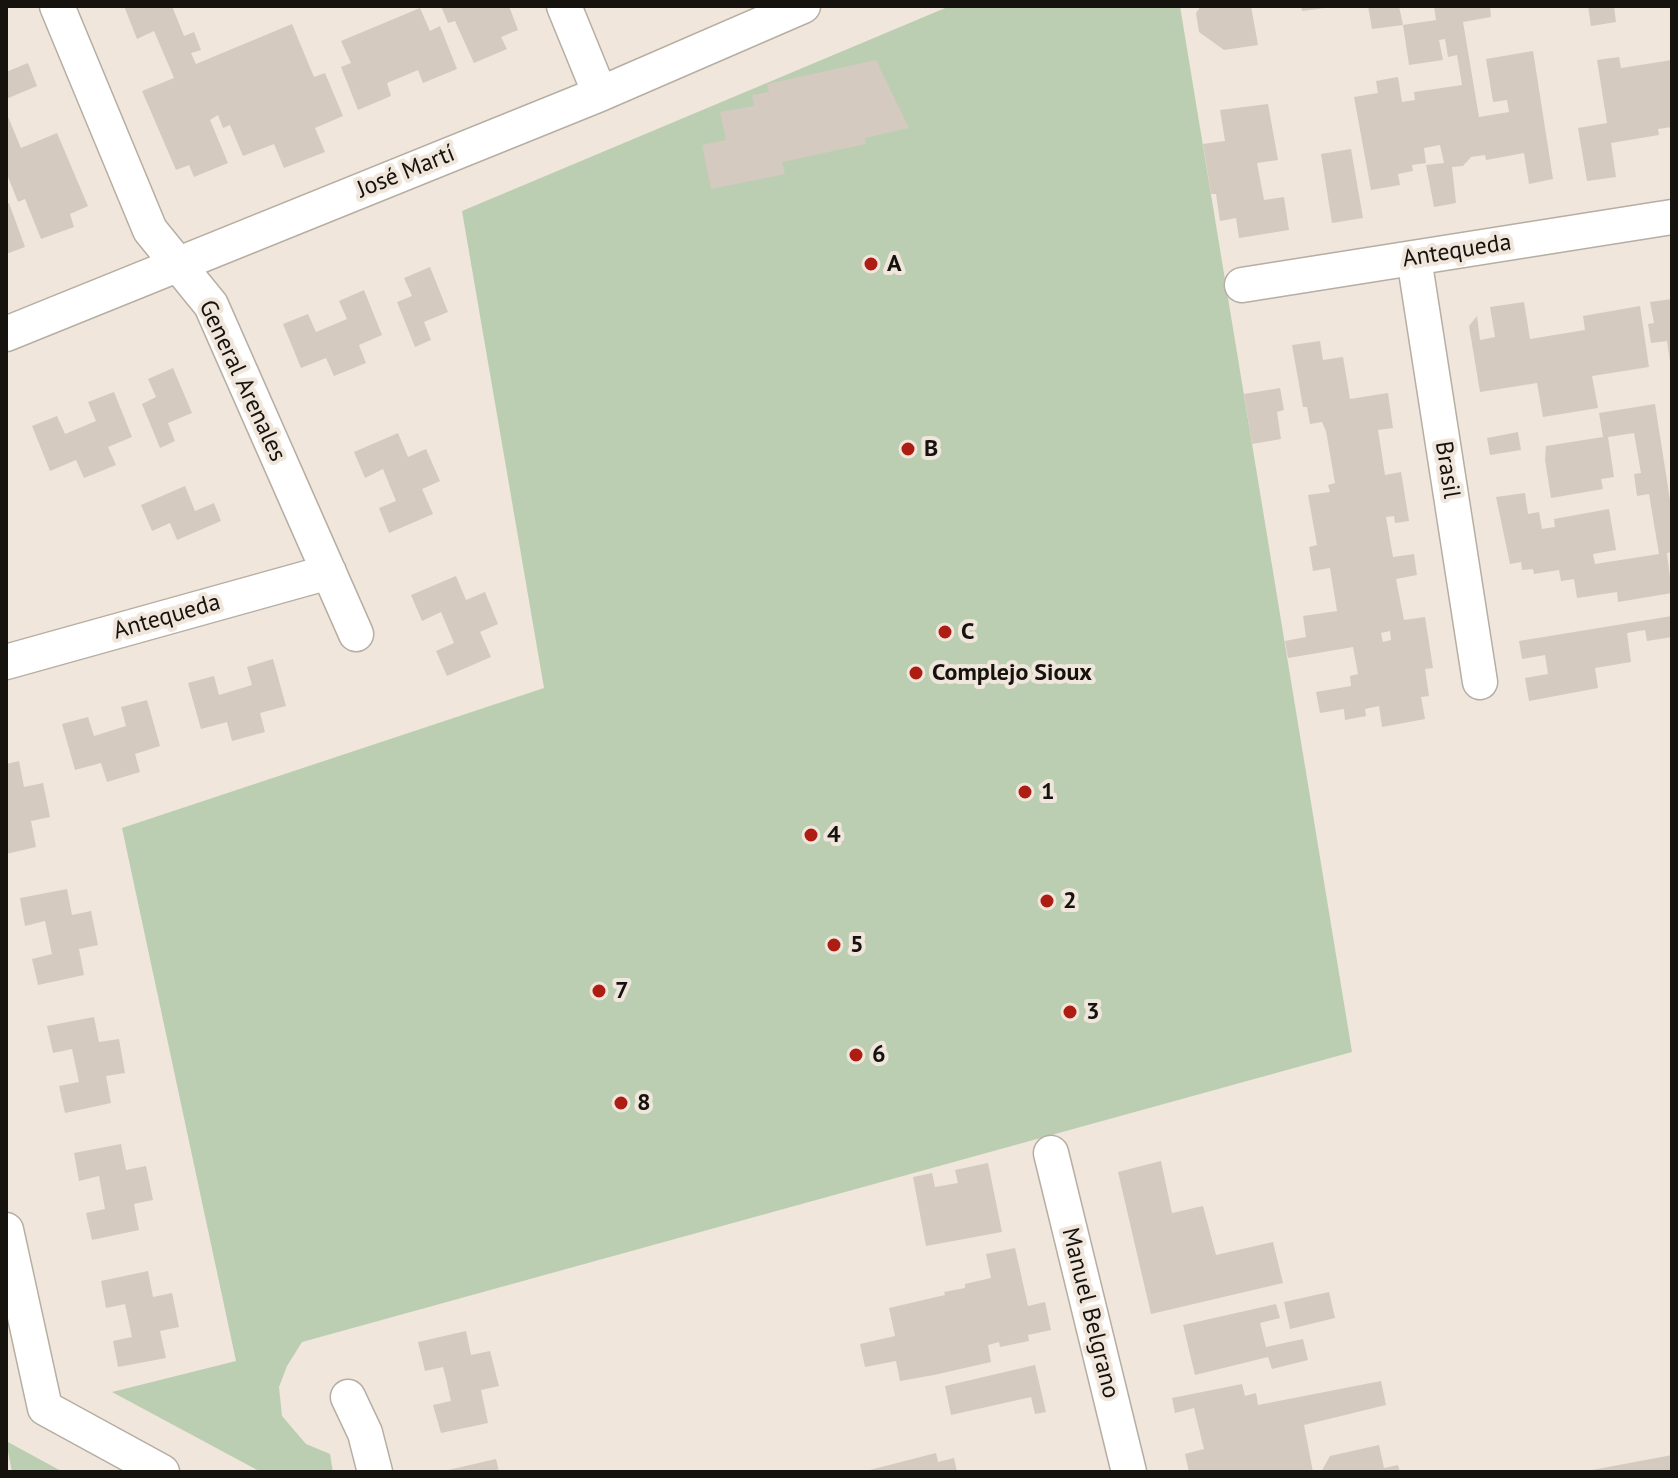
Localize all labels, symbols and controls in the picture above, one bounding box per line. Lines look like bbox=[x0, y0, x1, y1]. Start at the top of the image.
street label: José Martí bbox=[353, 139, 459, 205]
street label: Antequeda bbox=[1401, 228, 1513, 274]
place label: A bbox=[887, 250, 902, 278]
marker: A bbox=[862, 255, 880, 273]
street label: General Arenales bbox=[192, 296, 292, 466]
place label: B bbox=[924, 435, 938, 463]
street label: Brasil bbox=[1428, 439, 1466, 501]
marker: B bbox=[899, 440, 917, 458]
street label: Antequeda bbox=[110, 588, 224, 646]
place label: C bbox=[961, 618, 974, 646]
marker: C bbox=[936, 623, 954, 641]
place label: Complejo Sioux bbox=[932, 659, 1092, 687]
marker: Complejo Sioux bbox=[907, 664, 925, 682]
place label: 1 bbox=[1041, 778, 1055, 806]
marker: 1 bbox=[1016, 783, 1034, 801]
place label: 4 bbox=[827, 821, 841, 849]
marker: 4 bbox=[802, 826, 820, 844]
place label: 2 bbox=[1063, 887, 1077, 915]
marker: 2 bbox=[1038, 892, 1056, 910]
place label: 5 bbox=[850, 931, 864, 959]
marker: 5 bbox=[825, 936, 843, 954]
place label: 7 bbox=[615, 977, 629, 1005]
marker: 7 bbox=[590, 982, 608, 1000]
place label: 3 bbox=[1086, 998, 1100, 1026]
marker: 3 bbox=[1061, 1003, 1079, 1021]
place label: 6 bbox=[872, 1041, 886, 1069]
marker: 6 bbox=[847, 1046, 865, 1064]
place label: 8 bbox=[637, 1089, 651, 1117]
marker: 8 bbox=[612, 1094, 630, 1112]
street label: Manuel Belgrano bbox=[1055, 1225, 1125, 1401]

